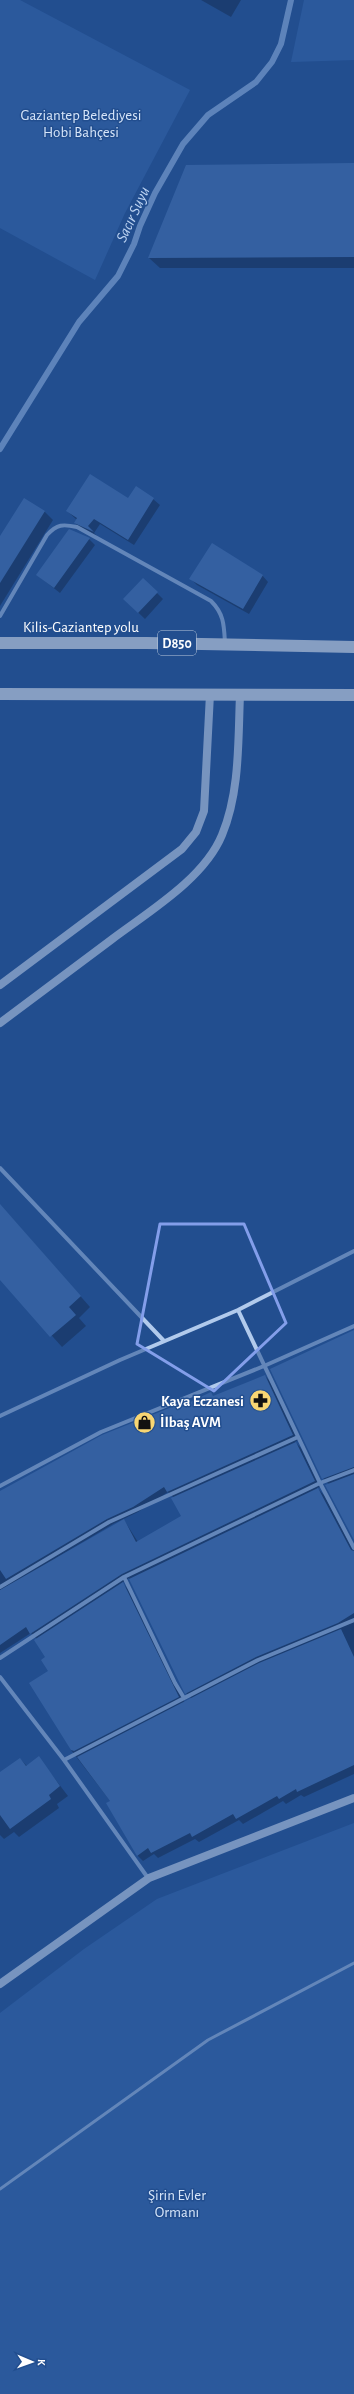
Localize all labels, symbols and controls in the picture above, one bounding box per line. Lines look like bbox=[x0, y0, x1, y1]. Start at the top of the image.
park label: Gaziantep Belediyesi Hobi Bahçesi bbox=[21, 108, 141, 140]
water label: Sacır Suyu bbox=[113, 184, 153, 245]
street label: Kilis-Gaziantep yolu bbox=[23, 620, 139, 635]
road number: D850 bbox=[158, 631, 196, 655]
pharmacy icon: Kaya Eczanesi bbox=[247, 1388, 273, 1414]
place label: Kaya Eczanesi bbox=[161, 1394, 244, 1409]
shop icon: İlbaş AVM bbox=[131, 1409, 157, 1435]
place label: İlbaş AVM bbox=[160, 1414, 221, 1430]
park label: Şirin Evler Ormanı bbox=[148, 2188, 206, 2220]
north arrow bbox=[12, 2342, 52, 2382]
text: K bbox=[36, 2359, 47, 2366]

